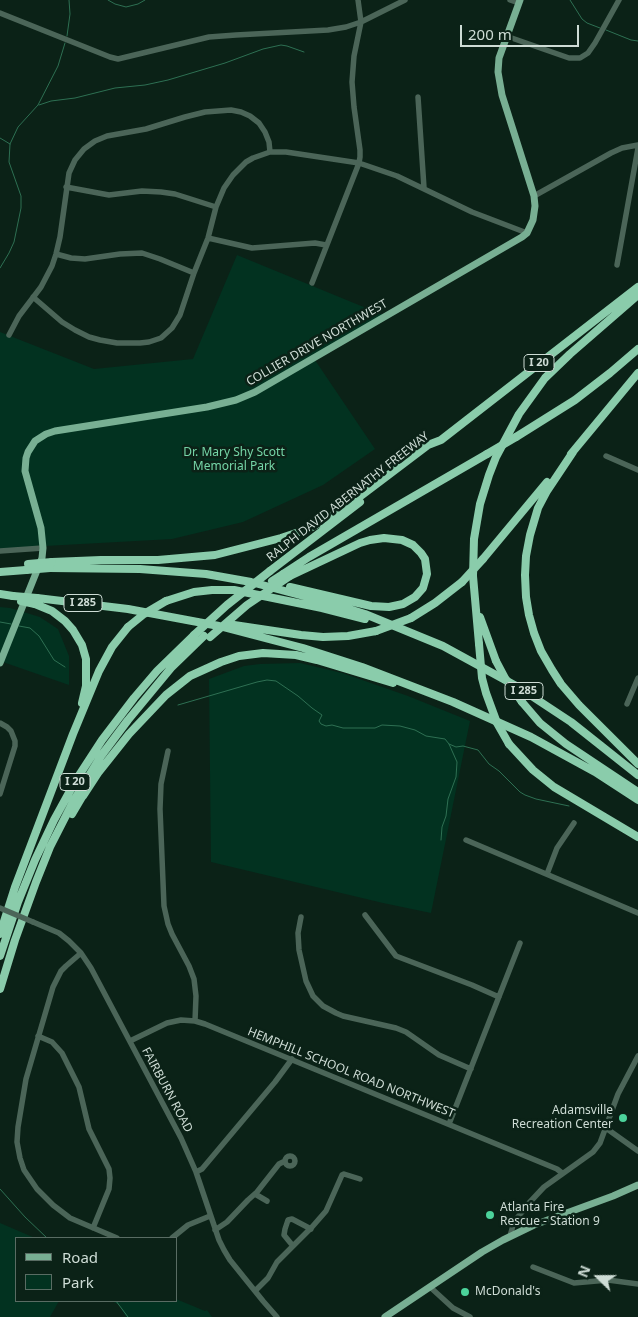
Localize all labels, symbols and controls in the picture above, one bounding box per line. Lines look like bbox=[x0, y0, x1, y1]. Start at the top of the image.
scale bar bbox=[463, 15, 582, 47]
text: 200 m bbox=[468, 24, 512, 44]
street label: COLLIER DRIVE NORTHWEST bbox=[244, 297, 390, 389]
road number: I 20 bbox=[524, 354, 554, 372]
street label: RALPH DAVID ABERNATHY FREEWAY bbox=[264, 429, 432, 565]
park label: Dr. Mary Shy Scott Memorial Park bbox=[183, 446, 285, 474]
road number: I 285 bbox=[64, 594, 102, 612]
road number: I 285 bbox=[505, 682, 543, 699]
road number: I 20 bbox=[60, 774, 90, 790]
street label: HEMPHILL SCHOOL ROAD NORTHWEST bbox=[245, 1025, 457, 1121]
street label: FAIRBURN ROAD bbox=[138, 1045, 196, 1135]
place label: Adamsville Recreation Center bbox=[512, 1104, 613, 1132]
marker: Adamsville Recreation Center bbox=[617, 1112, 629, 1124]
place label: Atlanta Fire Rescue - Station 9 bbox=[500, 1201, 600, 1229]
marker: Atlanta Fire Rescue - Station 9 bbox=[484, 1209, 496, 1221]
legend bbox=[15, 1237, 178, 1302]
text: Road bbox=[62, 1247, 98, 1267]
north arrow bbox=[573, 1252, 623, 1302]
text: N bbox=[573, 1262, 595, 1280]
text: Park bbox=[62, 1272, 94, 1292]
place label: McDonald's bbox=[475, 1285, 540, 1299]
marker: McDonald's bbox=[459, 1286, 471, 1298]

